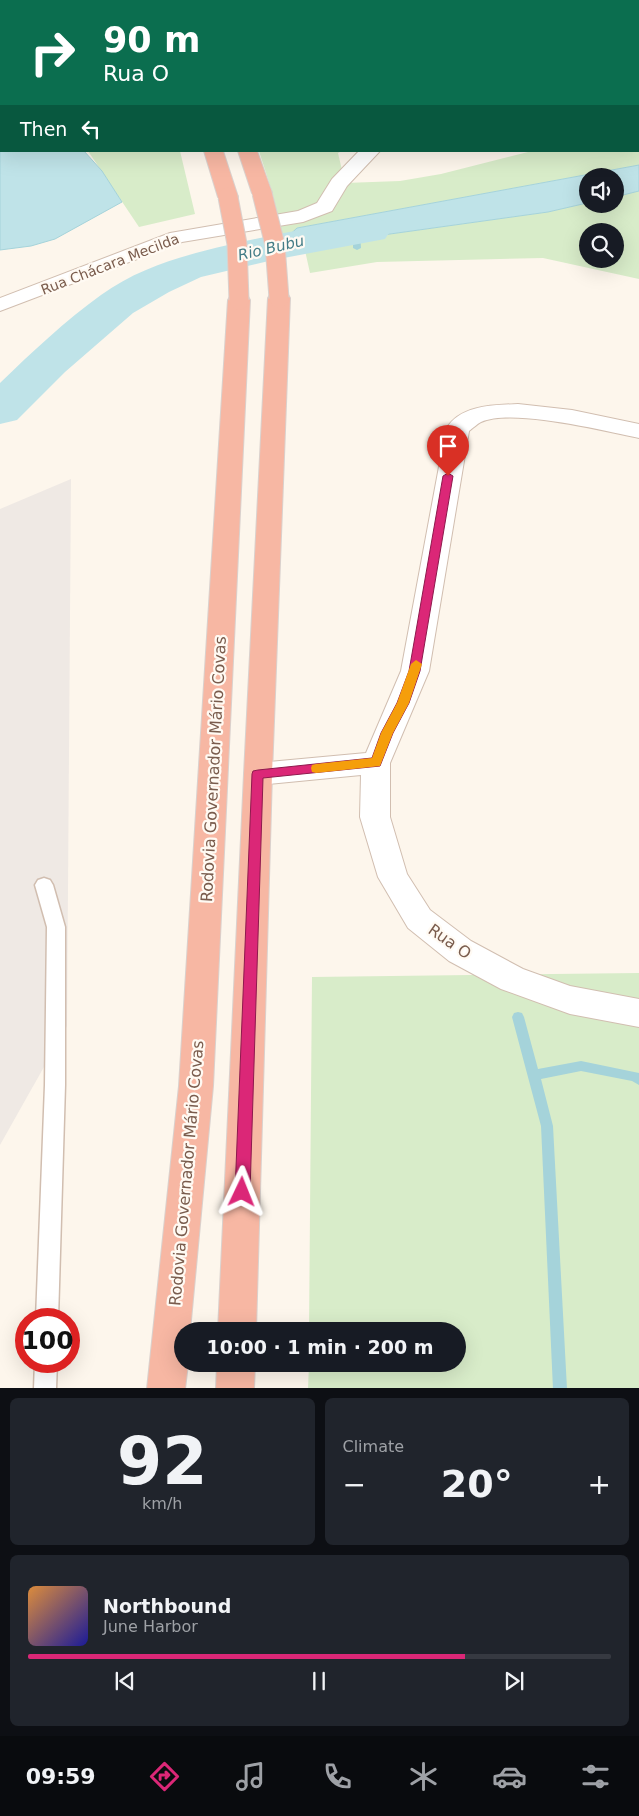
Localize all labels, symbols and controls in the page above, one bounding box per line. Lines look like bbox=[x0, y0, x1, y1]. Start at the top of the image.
icon: right bbox=[20, 20, 85, 85]
text: 90 m bbox=[103, 20, 200, 60]
text: Rua O bbox=[103, 61, 169, 86]
icon: left bbox=[77, 115, 105, 143]
text: Then bbox=[20, 118, 67, 140]
map controls bbox=[579, 168, 624, 268]
button: sound bbox=[579, 168, 624, 213]
button: search bbox=[579, 223, 624, 268]
street label: Rua Chácara Mecilda bbox=[39, 230, 181, 298]
water label: Rio Bubu bbox=[236, 232, 306, 264]
pin bbox=[427, 425, 469, 476]
icon: arrive bbox=[434, 432, 462, 460]
street label: Rodovia Governador Mário Covas bbox=[197, 636, 230, 903]
street label: Rua O bbox=[425, 920, 475, 963]
street label: Rodovia Governador Mário Covas bbox=[165, 1040, 208, 1307]
position arrow bbox=[215, 1165, 267, 1217]
speed limit sign: 100 bbox=[15, 1308, 80, 1373]
text: 10:00 · 1 min · 200 m bbox=[206, 1336, 434, 1358]
text: 92 bbox=[117, 1424, 207, 1499]
text: Climate bbox=[343, 1437, 404, 1456]
text: 20° bbox=[441, 1462, 513, 1506]
text: − bbox=[343, 1468, 366, 1501]
text: + bbox=[588, 1468, 611, 1501]
text: km/h bbox=[142, 1494, 182, 1513]
text: Northbound bbox=[103, 1595, 231, 1617]
text: June Harbor bbox=[103, 1617, 198, 1636]
icon: previous bbox=[111, 1667, 139, 1695]
icon: pause bbox=[305, 1667, 333, 1695]
icon: next bbox=[500, 1667, 528, 1695]
icon: directions bbox=[147, 1759, 182, 1794]
icon: music bbox=[233, 1759, 268, 1794]
icon: phone bbox=[320, 1759, 355, 1794]
icon: climate bbox=[406, 1759, 441, 1794]
icon: car bbox=[492, 1759, 527, 1794]
icon: filters bbox=[578, 1759, 613, 1794]
text: 09:59 bbox=[26, 1764, 96, 1789]

